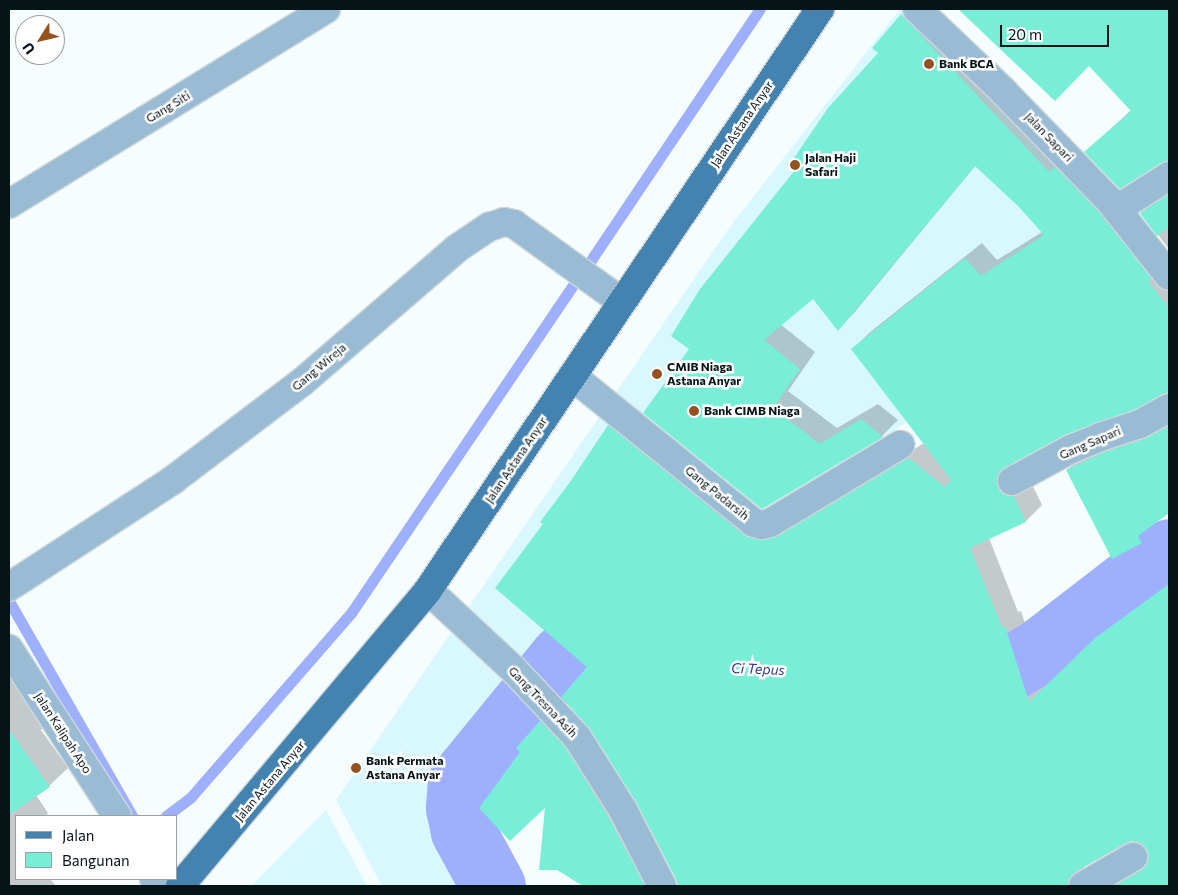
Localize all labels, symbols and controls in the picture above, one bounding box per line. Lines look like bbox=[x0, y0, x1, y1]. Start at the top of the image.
north arrow bbox=[15, 15, 65, 65]
scale bar bbox=[1003, 15, 1112, 47]
text: 20 m bbox=[1008, 25, 1042, 43]
text: U bbox=[18, 39, 38, 58]
place label: Bank BCA bbox=[939, 57, 994, 71]
marker: Bank BCA bbox=[923, 58, 935, 70]
street label: Jalan Astana Anyar bbox=[708, 78, 776, 170]
street label: Gang Siti bbox=[143, 88, 193, 126]
street label: Jalan Sapari bbox=[1022, 109, 1076, 165]
place label: Jalan Haji Safari bbox=[805, 151, 856, 179]
marker: Jalan Haji Safari bbox=[789, 159, 801, 171]
street label: Gang Wireja bbox=[289, 340, 349, 394]
place label: CMIB Niaga Astana Anyar bbox=[667, 360, 741, 388]
marker: CMIB Niaga Astana Anyar bbox=[651, 368, 663, 380]
place label: Bank CIMB Niaga bbox=[704, 404, 800, 418]
marker: Bank CIMB Niaga bbox=[688, 405, 700, 417]
street label: Jalan Astana Anyar bbox=[482, 414, 550, 506]
street label: Gang Sapari bbox=[1057, 424, 1123, 462]
street label: Gang Padarsih bbox=[682, 463, 752, 523]
water label: Ci Tepus bbox=[731, 660, 785, 678]
street label: Gang Tresna Asih bbox=[506, 664, 580, 740]
street label: Jalan Kalipah Apo bbox=[31, 690, 95, 776]
street label: Jalan Astana Anyar bbox=[232, 738, 308, 824]
place label: Bank Permata Astana Anyar bbox=[366, 754, 443, 782]
marker: Bank Permata Astana Anyar bbox=[350, 762, 362, 774]
legend bbox=[15, 815, 178, 880]
text: Jalan bbox=[62, 826, 94, 844]
text: Bangunan bbox=[62, 851, 130, 869]

